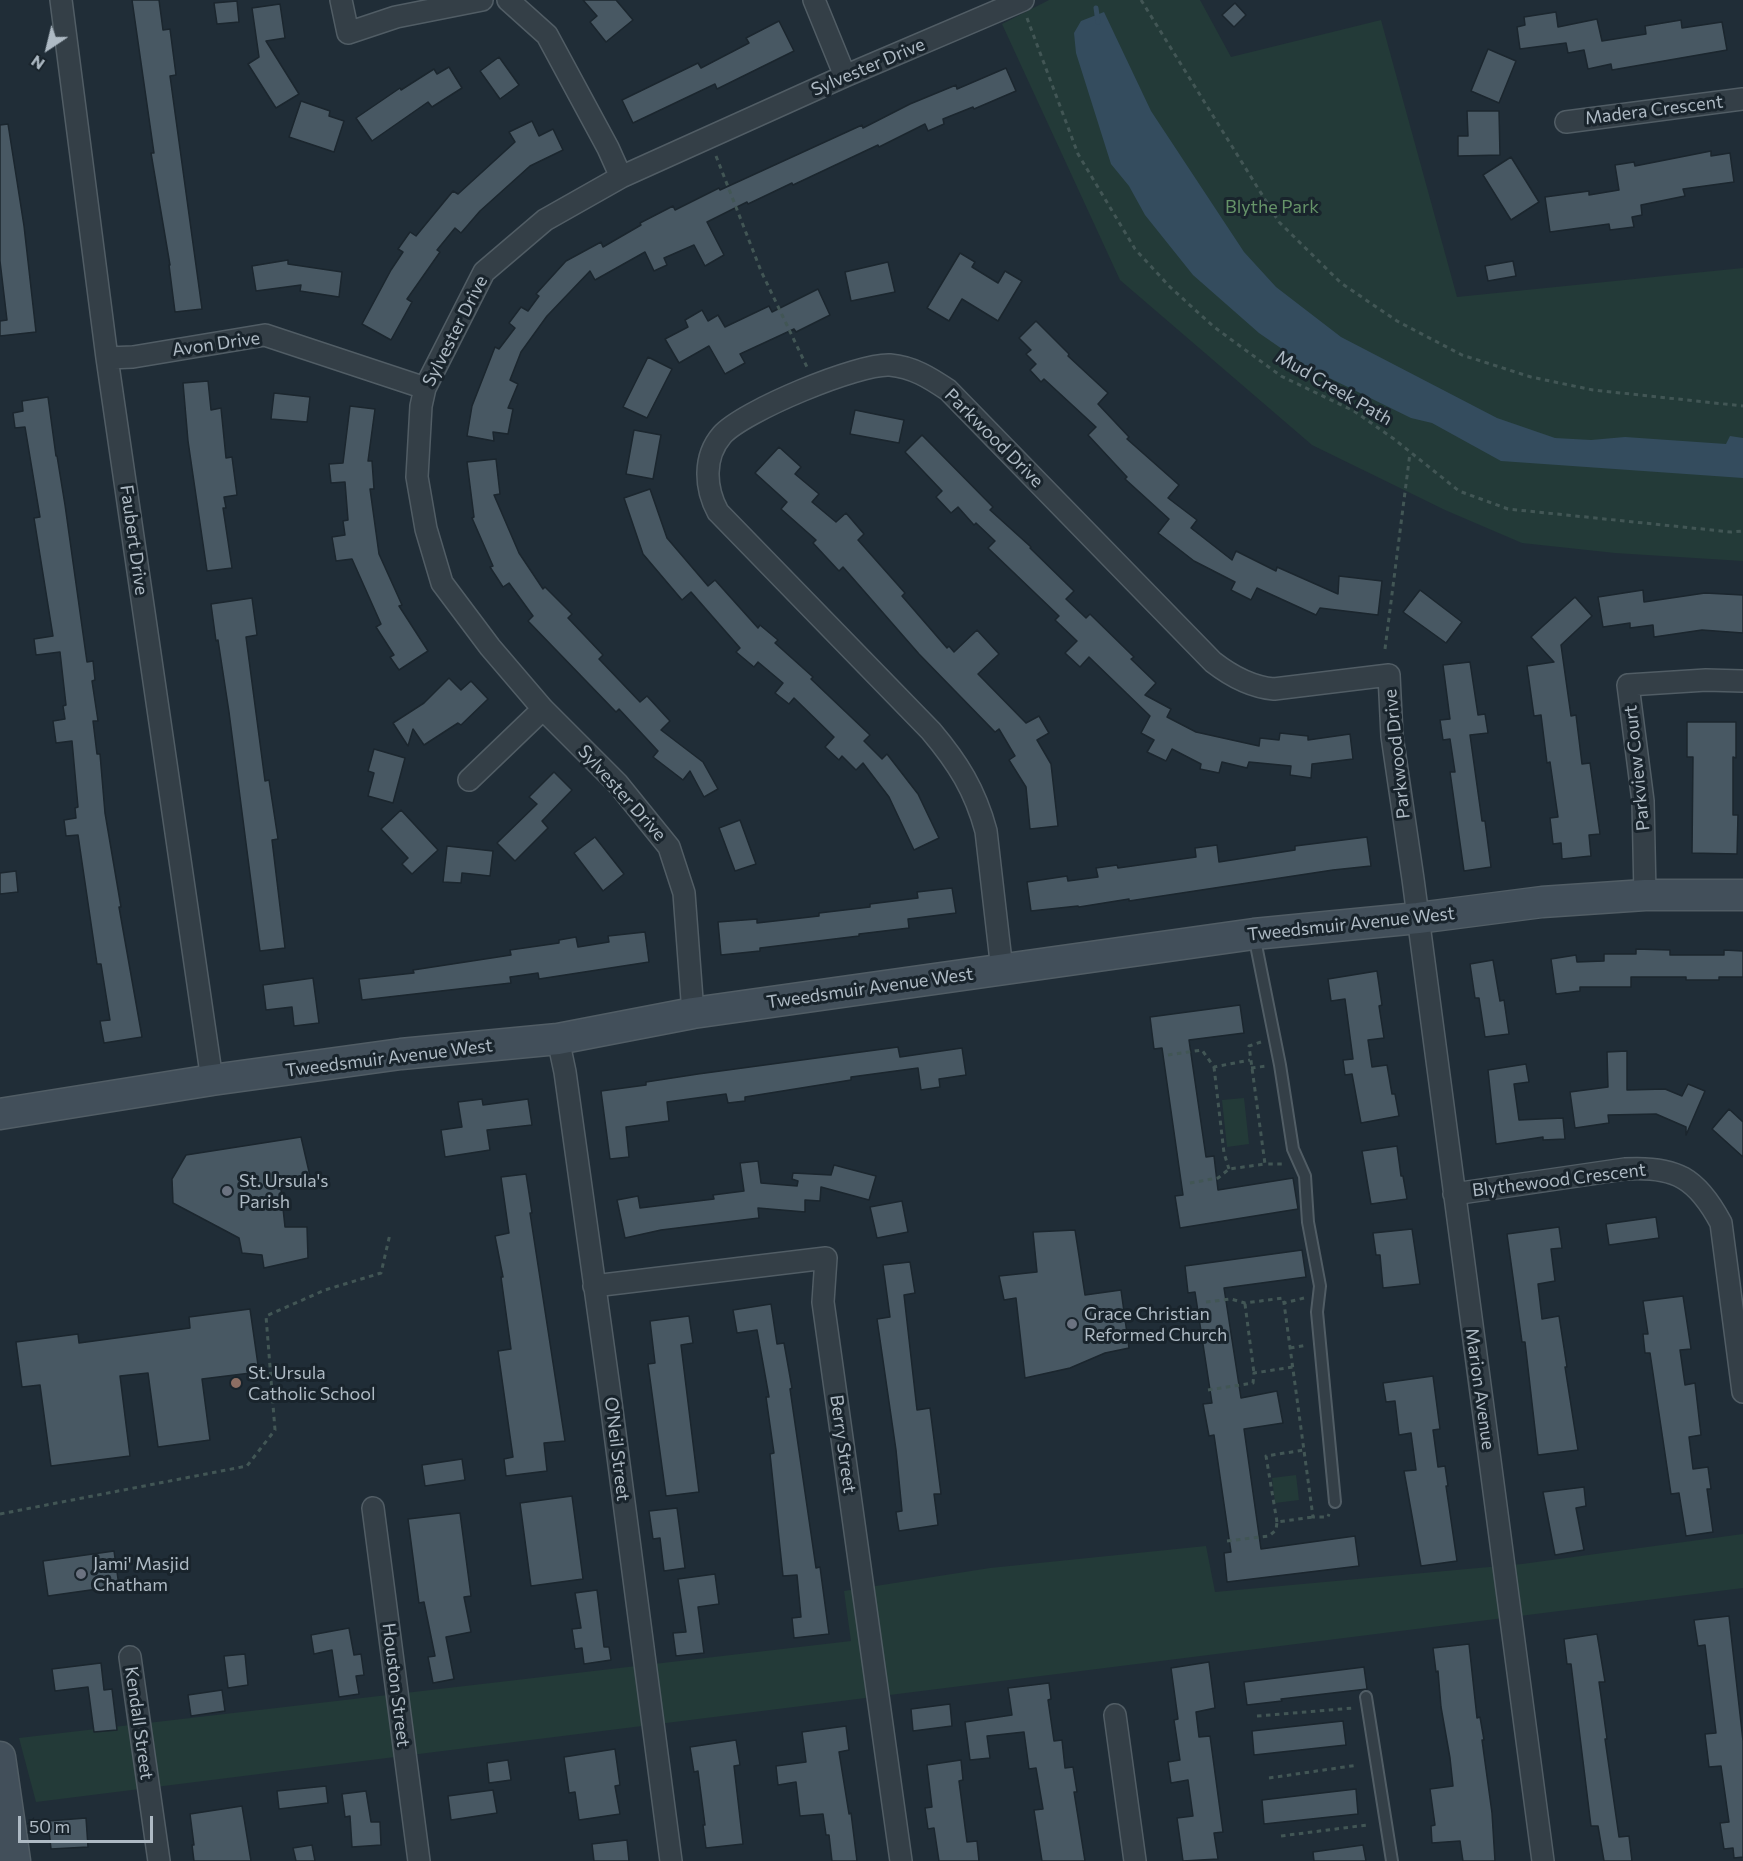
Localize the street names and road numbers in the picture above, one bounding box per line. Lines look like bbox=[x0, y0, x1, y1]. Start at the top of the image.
street label: Sylvester Drive bbox=[808, 33, 928, 101]
street label: Madera Crescent bbox=[1584, 91, 1724, 129]
street label: Sylvester Drive bbox=[418, 272, 492, 390]
street label: Avon Drive bbox=[171, 327, 261, 361]
street label: Mud Creek Path bbox=[1272, 346, 1396, 430]
street label: Parkwood Drive bbox=[940, 384, 1048, 492]
street label: Faubert Drive bbox=[116, 484, 152, 596]
street label: Parkwood Drive bbox=[1379, 688, 1415, 820]
street label: Parkview Court bbox=[1620, 704, 1654, 832]
street label: Sylvester Drive bbox=[573, 741, 671, 845]
street label: Tweedsmuir Avenue West bbox=[1246, 902, 1456, 946]
street label: Tweedsmuir Avenue West bbox=[765, 963, 975, 1013]
street label: Tweedsmuir Avenue West bbox=[284, 1035, 494, 1081]
street label: Blythewood Crescent bbox=[1471, 1159, 1647, 1201]
street label: Marion Avenue bbox=[1461, 1327, 1499, 1451]
street label: Berry Street bbox=[825, 1393, 861, 1495]
street label: O'Neil Street bbox=[600, 1396, 634, 1502]
street label: Houston Street bbox=[378, 1622, 414, 1748]
street label: Kendall Street bbox=[120, 1665, 158, 1781]

